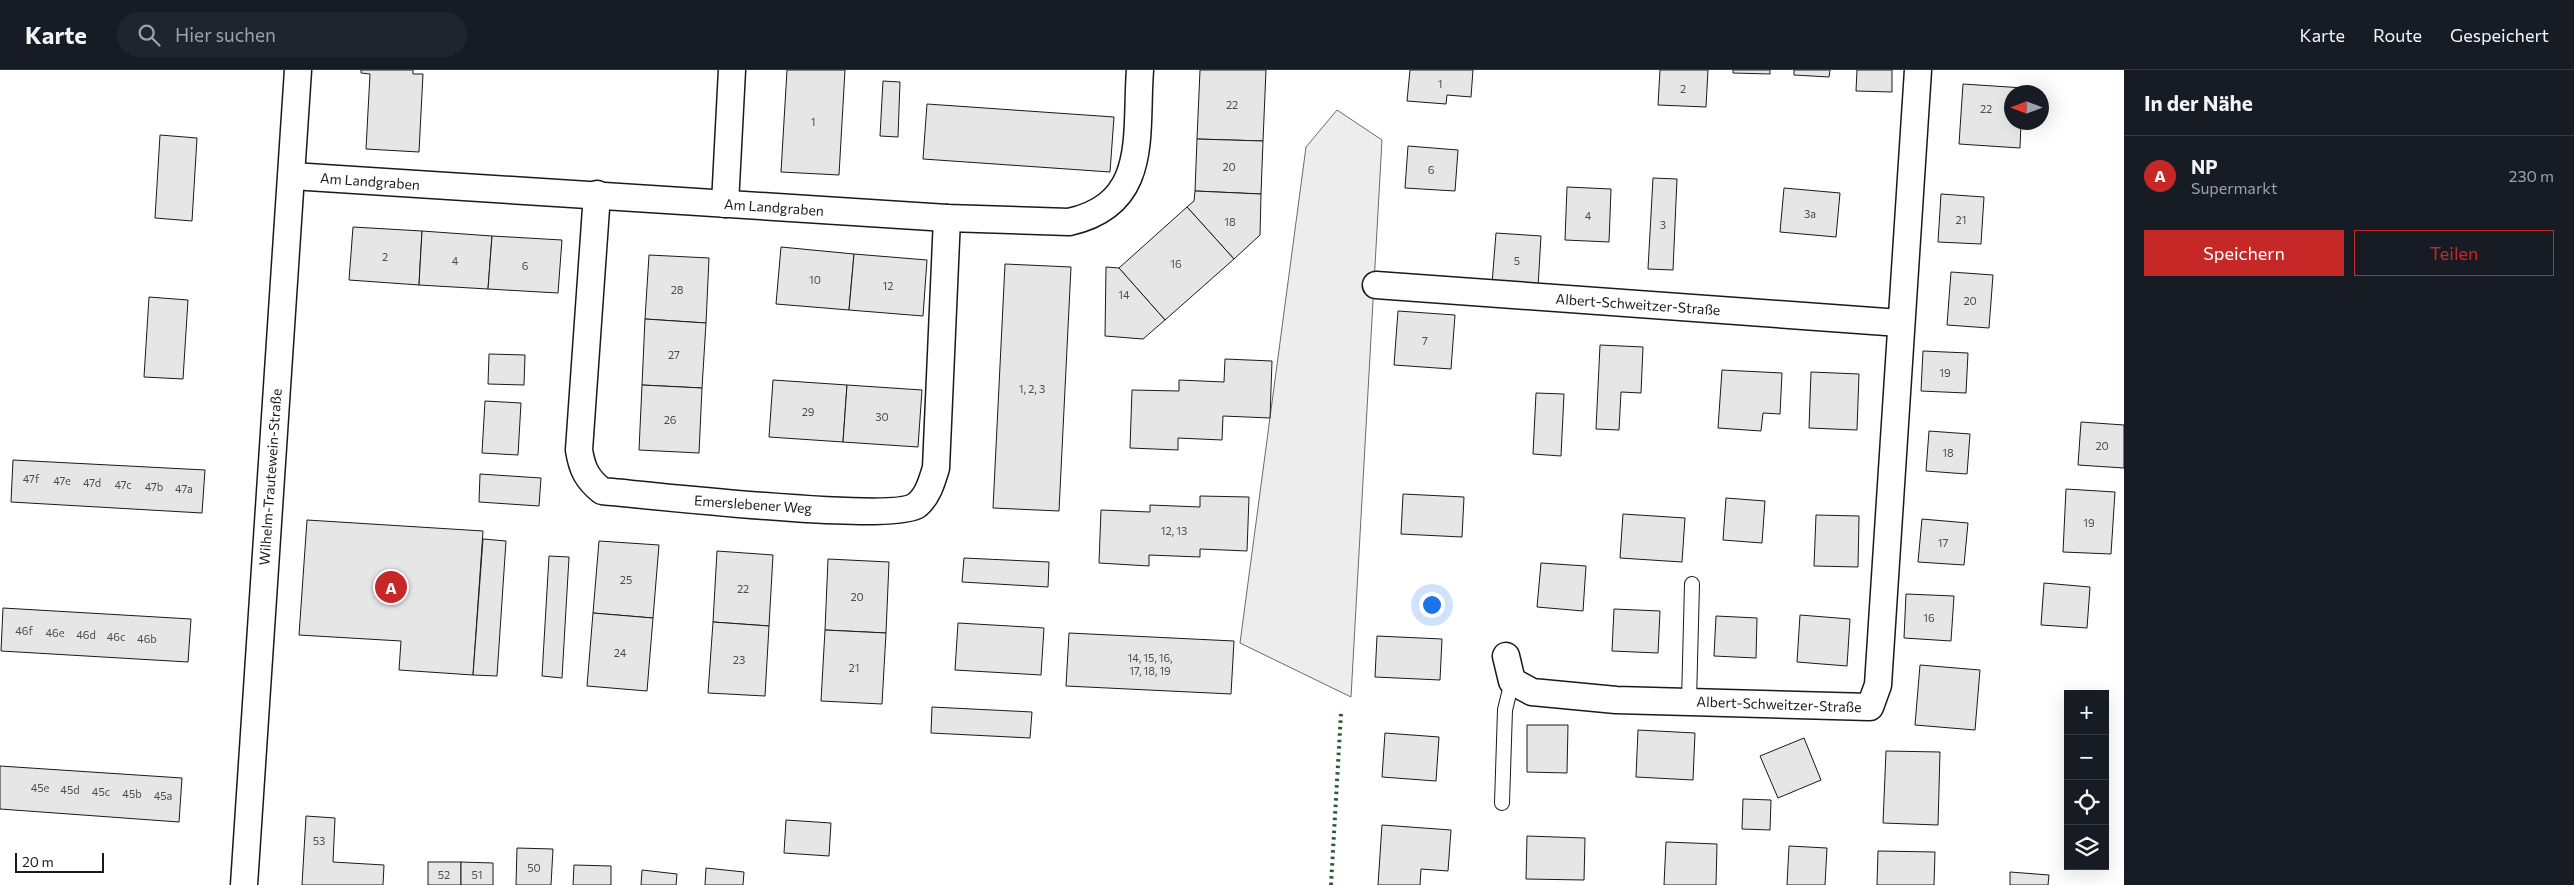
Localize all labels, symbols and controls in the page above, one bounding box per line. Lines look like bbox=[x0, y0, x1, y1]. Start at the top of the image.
search box bbox=[117, 12, 467, 57]
text: Karte bbox=[25, 20, 87, 49]
icon: search bbox=[135, 21, 163, 49]
text: Hier suchen bbox=[175, 23, 276, 46]
text: Karte bbox=[2300, 24, 2345, 46]
text: Route bbox=[2373, 24, 2422, 46]
text: Gespeichert bbox=[2450, 24, 2549, 46]
house number: 1 bbox=[1438, 77, 1442, 90]
house number: 2 bbox=[1680, 82, 1686, 95]
north arrow bbox=[2004, 85, 2049, 130]
text: In der Nähe bbox=[2144, 90, 2253, 115]
house number: 22 bbox=[1226, 98, 1238, 111]
house number: 22 bbox=[1980, 102, 1992, 115]
house number: 1 bbox=[811, 115, 815, 128]
text: NP bbox=[2191, 155, 2218, 178]
house number: 20 bbox=[1222, 160, 1236, 173]
house number: 6 bbox=[1428, 163, 1435, 176]
text: A bbox=[2154, 166, 2166, 185]
text: 230 m bbox=[2509, 166, 2554, 185]
street label: Am Landgraben bbox=[319, 169, 421, 193]
text: Supermarkt bbox=[2191, 178, 2278, 197]
street label: Am Landgraben bbox=[723, 195, 825, 219]
house number: 3a bbox=[1804, 207, 1816, 220]
house number: 4 bbox=[1585, 209, 1592, 222]
house number: 21 bbox=[1956, 213, 1966, 226]
house number: 18 bbox=[1224, 215, 1236, 228]
house number: 3 bbox=[1660, 218, 1666, 231]
button: Speichern bbox=[2144, 230, 2344, 276]
button: Teilen bbox=[2354, 230, 2554, 276]
house number: 2 bbox=[382, 250, 388, 263]
house number: 4 bbox=[452, 254, 459, 267]
house number: 5 bbox=[1514, 254, 1520, 267]
house number: 16 bbox=[1170, 257, 1182, 270]
house number: 6 bbox=[522, 259, 529, 272]
house number: 10 bbox=[809, 273, 821, 286]
house number: 12 bbox=[883, 279, 893, 292]
house number: 28 bbox=[671, 283, 684, 296]
house number: 14 bbox=[1118, 288, 1130, 301]
street label: Albert-Schweitzer-Straße bbox=[1555, 290, 1721, 318]
house number: 20 bbox=[1963, 294, 1977, 307]
house number: 7 bbox=[1422, 334, 1428, 347]
house number: 27 bbox=[668, 348, 680, 361]
house number: 19 bbox=[1939, 366, 1951, 379]
house number: 1, 2, 3 bbox=[1019, 382, 1045, 395]
street label: Wilhelm-Trautewein-Straße bbox=[255, 388, 285, 566]
house number: 29 bbox=[802, 405, 815, 418]
house number: 30 bbox=[875, 410, 889, 423]
house number: 26 bbox=[664, 413, 677, 426]
house number: 20 bbox=[2095, 439, 2109, 452]
house number: 18 bbox=[1942, 446, 1954, 459]
house number: 47f bbox=[23, 472, 40, 485]
house number: 47e bbox=[53, 474, 71, 487]
house number: 47d bbox=[83, 476, 101, 489]
house number: 47c bbox=[114, 478, 132, 491]
house number: 47b bbox=[145, 480, 163, 493]
house number: 47a bbox=[175, 482, 193, 495]
street label: Emerslebener Weg bbox=[693, 491, 813, 517]
house number: 19 bbox=[2083, 516, 2095, 529]
house number: 12, 13 bbox=[1161, 524, 1187, 537]
house number: 17 bbox=[1938, 536, 1948, 549]
pin: A bbox=[375, 568, 407, 606]
house number: 25 bbox=[620, 573, 632, 586]
house number: 22 bbox=[737, 582, 749, 595]
house number: 20 bbox=[850, 590, 864, 603]
your location bbox=[1419, 592, 1445, 618]
house number: 16 bbox=[1923, 611, 1935, 624]
house number: 46f bbox=[15, 624, 33, 637]
house number: 46e bbox=[45, 626, 65, 639]
house number: 46d bbox=[76, 628, 96, 641]
house number: 46c bbox=[107, 630, 125, 643]
house number: 46b bbox=[137, 632, 157, 645]
house number: 24 bbox=[614, 646, 627, 659]
house number: 14, 15, 16, 17, 18, 19 bbox=[1127, 651, 1173, 677]
house number: 23 bbox=[733, 653, 745, 666]
house number: 21 bbox=[849, 661, 859, 674]
map controls bbox=[2064, 690, 2109, 870]
button: + bbox=[2064, 690, 2109, 735]
street label: Albert-Schweitzer-Straße bbox=[1696, 693, 1862, 715]
button: − bbox=[2064, 735, 2109, 780]
button: locate bbox=[2064, 780, 2109, 825]
house number: 45e bbox=[31, 781, 50, 794]
house number: 45d bbox=[60, 783, 80, 796]
house number: 45c bbox=[92, 785, 110, 798]
house number: 45b bbox=[122, 787, 142, 800]
house number: 45a bbox=[154, 789, 172, 802]
button: layers bbox=[2064, 825, 2109, 870]
house number: 53 bbox=[313, 834, 325, 847]
scale bar bbox=[15, 850, 104, 873]
text: 20 m bbox=[22, 853, 54, 870]
house number: 50 bbox=[527, 861, 541, 874]
house number: 52 bbox=[438, 868, 450, 881]
house number: 51 bbox=[471, 868, 483, 881]

